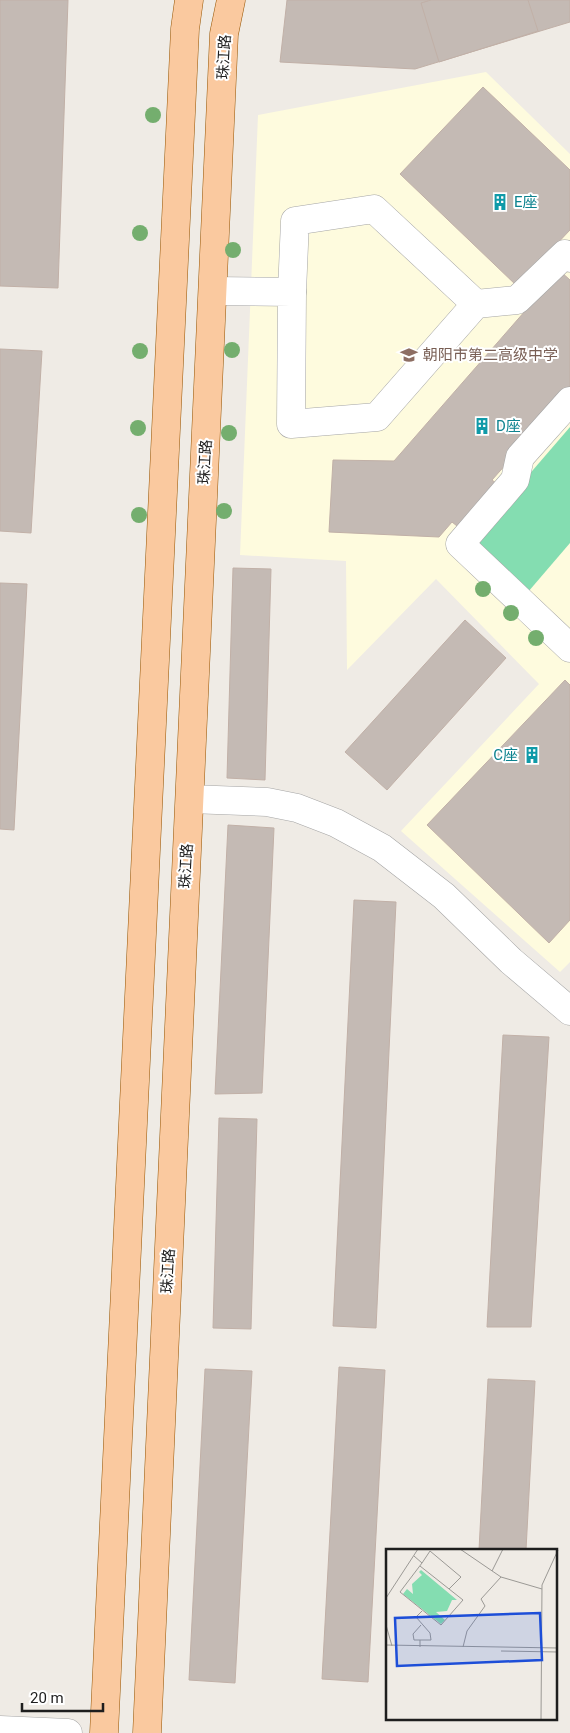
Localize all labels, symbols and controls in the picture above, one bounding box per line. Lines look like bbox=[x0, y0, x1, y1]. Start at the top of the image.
street label: 珠江路 bbox=[214, 34, 234, 80]
building icon: E座 bbox=[490, 192, 510, 212]
place label: E座 bbox=[514, 193, 538, 211]
school or university icon: 朝阳市第二高级中学 bbox=[399, 345, 419, 365]
place label: 朝阳市第二高级中学 bbox=[423, 346, 558, 364]
building icon: D座 bbox=[472, 416, 492, 436]
place label: D座 bbox=[496, 417, 521, 435]
street label: 珠江路 bbox=[195, 439, 215, 485]
building icon: C座 bbox=[522, 745, 542, 765]
place label: C座 bbox=[493, 746, 518, 764]
street label: 珠江路 bbox=[176, 843, 196, 889]
street label: 珠江路 bbox=[158, 1248, 178, 1294]
inset map bbox=[386, 1549, 558, 1720]
scale bar bbox=[22, 1680, 104, 1712]
text: 20 m bbox=[30, 1689, 64, 1707]

